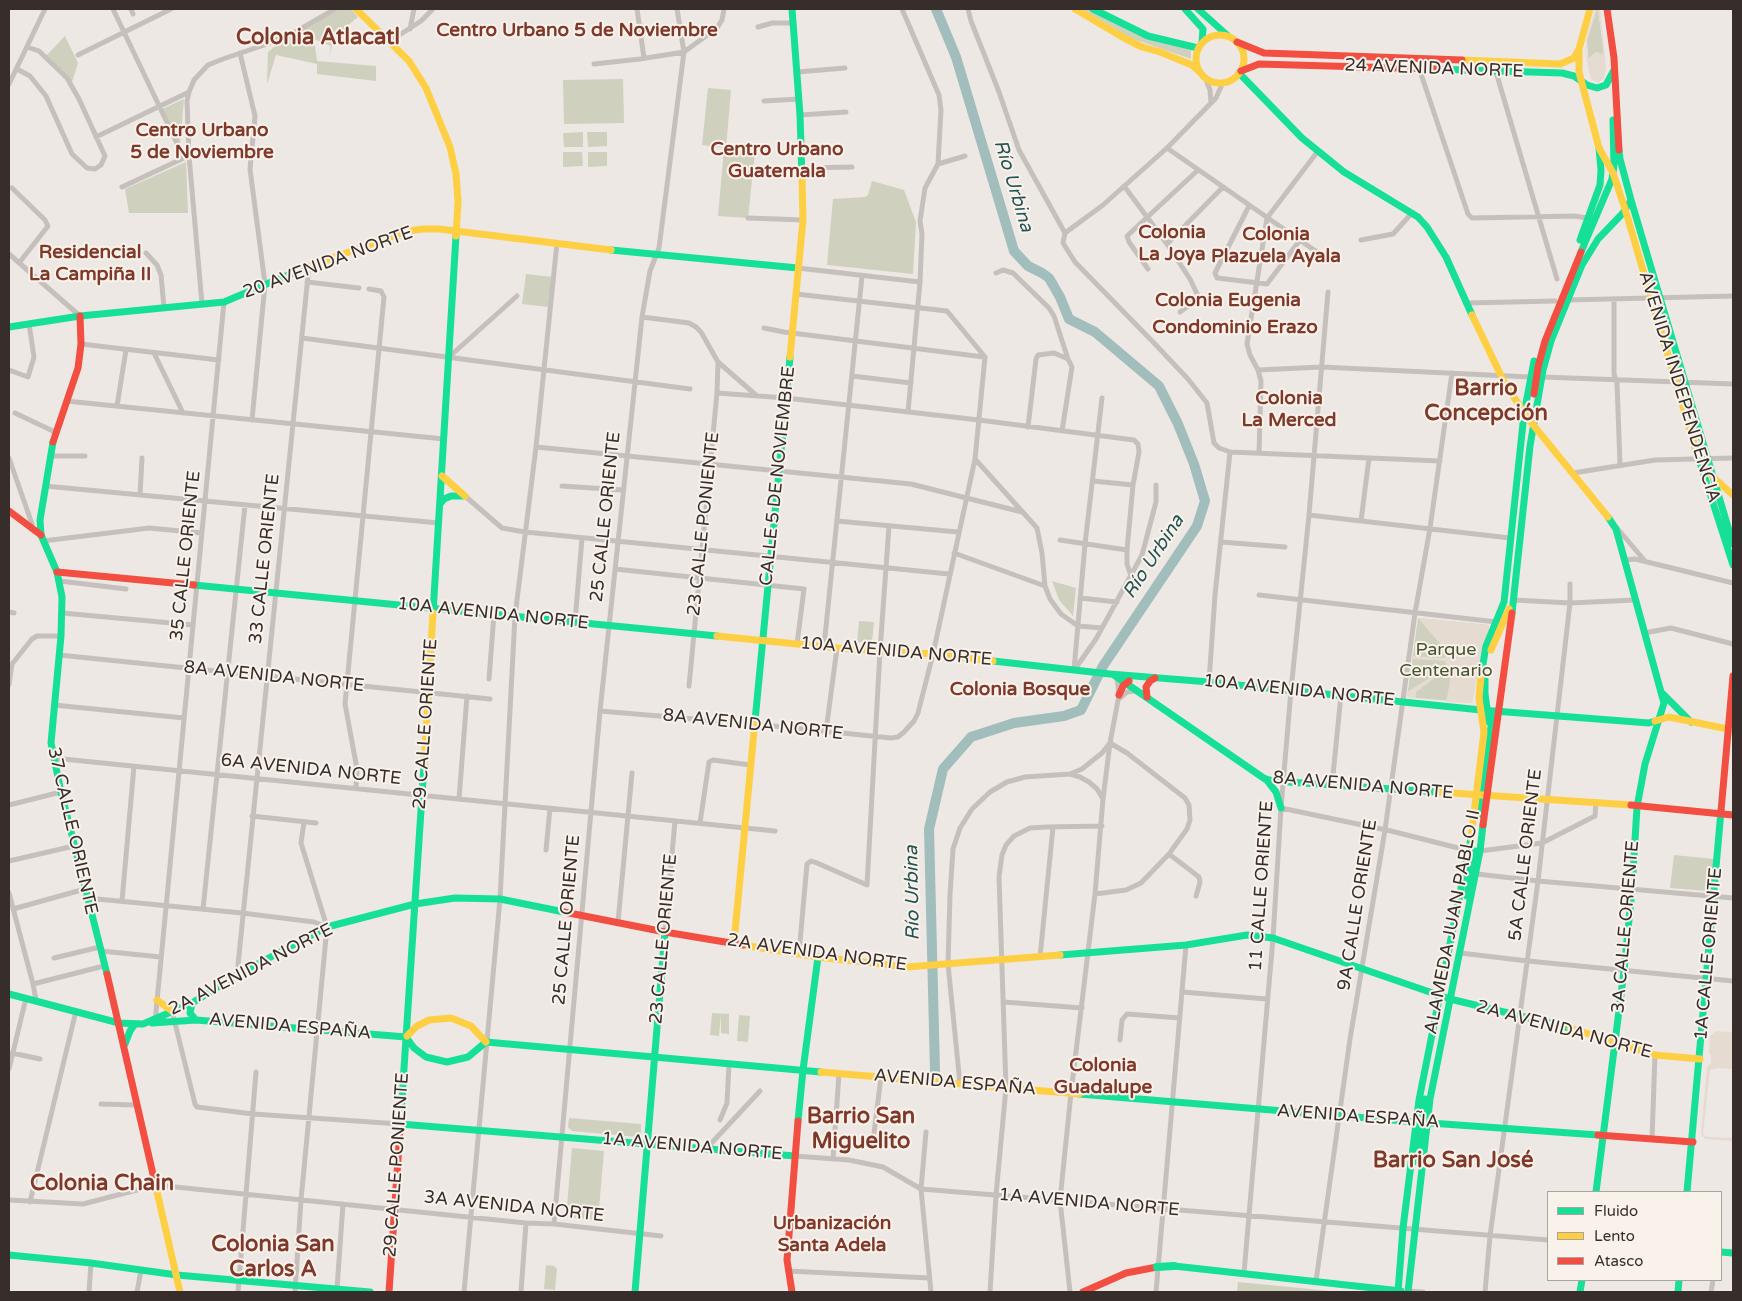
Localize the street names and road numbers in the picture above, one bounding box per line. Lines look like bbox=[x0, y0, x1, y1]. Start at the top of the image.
street label: 24 AVENIDA NORTE bbox=[1344, 55, 1524, 83]
street label: 20 AVENIDA NORTE bbox=[240, 222, 416, 304]
street label: AVENIDA INDEPENDENCIA bbox=[1633, 269, 1725, 505]
street label: CALLE 5 DE NOVIEMBRE bbox=[756, 365, 800, 587]
street label: 25 CALLE ORIENTE bbox=[586, 431, 626, 603]
street label: 23 CALLE PONIENTE bbox=[684, 431, 724, 617]
street label: 35 CALLE ORIENTE bbox=[166, 470, 206, 642]
street label: 33 CALLE ORIENTE bbox=[245, 473, 285, 645]
street label: 10A AVENIDA NORTE bbox=[396, 593, 590, 635]
street label: 10A AVENIDA NORTE bbox=[799, 633, 993, 671]
street label: 29 CALLE ORIENTE bbox=[409, 638, 443, 810]
street label: 8A AVENIDA NORTE bbox=[183, 657, 365, 697]
street label: 10A AVENIDA NORTE bbox=[1202, 670, 1396, 712]
street label: 8A AVENIDA NORTE bbox=[662, 705, 844, 745]
street label: 37 CALLE ORIENTE bbox=[42, 745, 102, 917]
street label: 6A AVENIDA NORTE bbox=[220, 750, 402, 790]
street label: 8A AVENIDA NORTE bbox=[1272, 767, 1454, 805]
street label: 5A CALLE ORIENTE bbox=[1505, 768, 1547, 942]
street label: 11 CALLE ORIENTE bbox=[1245, 800, 1279, 972]
street label: ALAMEDA JUAN PABLO II bbox=[1421, 808, 1485, 1036]
street label: 9A CALLE ORIENTE bbox=[1334, 818, 1382, 992]
street label: 25 CALLE ORIENTE bbox=[549, 834, 585, 1006]
street label: 3A CALLE ORIENTE bbox=[1608, 840, 1644, 1014]
street label: 23 CALLE ORIENTE bbox=[646, 853, 682, 1025]
street label: 1A CALLE ORIENTE bbox=[1691, 867, 1727, 1041]
street label: 2A AVENIDA NORTE bbox=[165, 919, 337, 1021]
street label: 2A AVENIDA NORTE bbox=[726, 930, 908, 976]
street label: 2A AVENIDA NORTE bbox=[1474, 996, 1654, 1064]
street label: AVENIDA ESPAÑA bbox=[208, 1009, 372, 1045]
street label: AVENIDA ESPAÑA bbox=[873, 1065, 1037, 1101]
street label: 29 CALLE PONIENTE bbox=[380, 1072, 414, 1258]
street label: AVENIDA ESPAÑA bbox=[1276, 1101, 1440, 1133]
street label: 1A AVENIDA NORTE bbox=[601, 1128, 783, 1166]
street label: 1A AVENIDA NORTE bbox=[998, 1184, 1180, 1222]
street label: 3A AVENIDA NORTE bbox=[423, 1187, 605, 1227]

